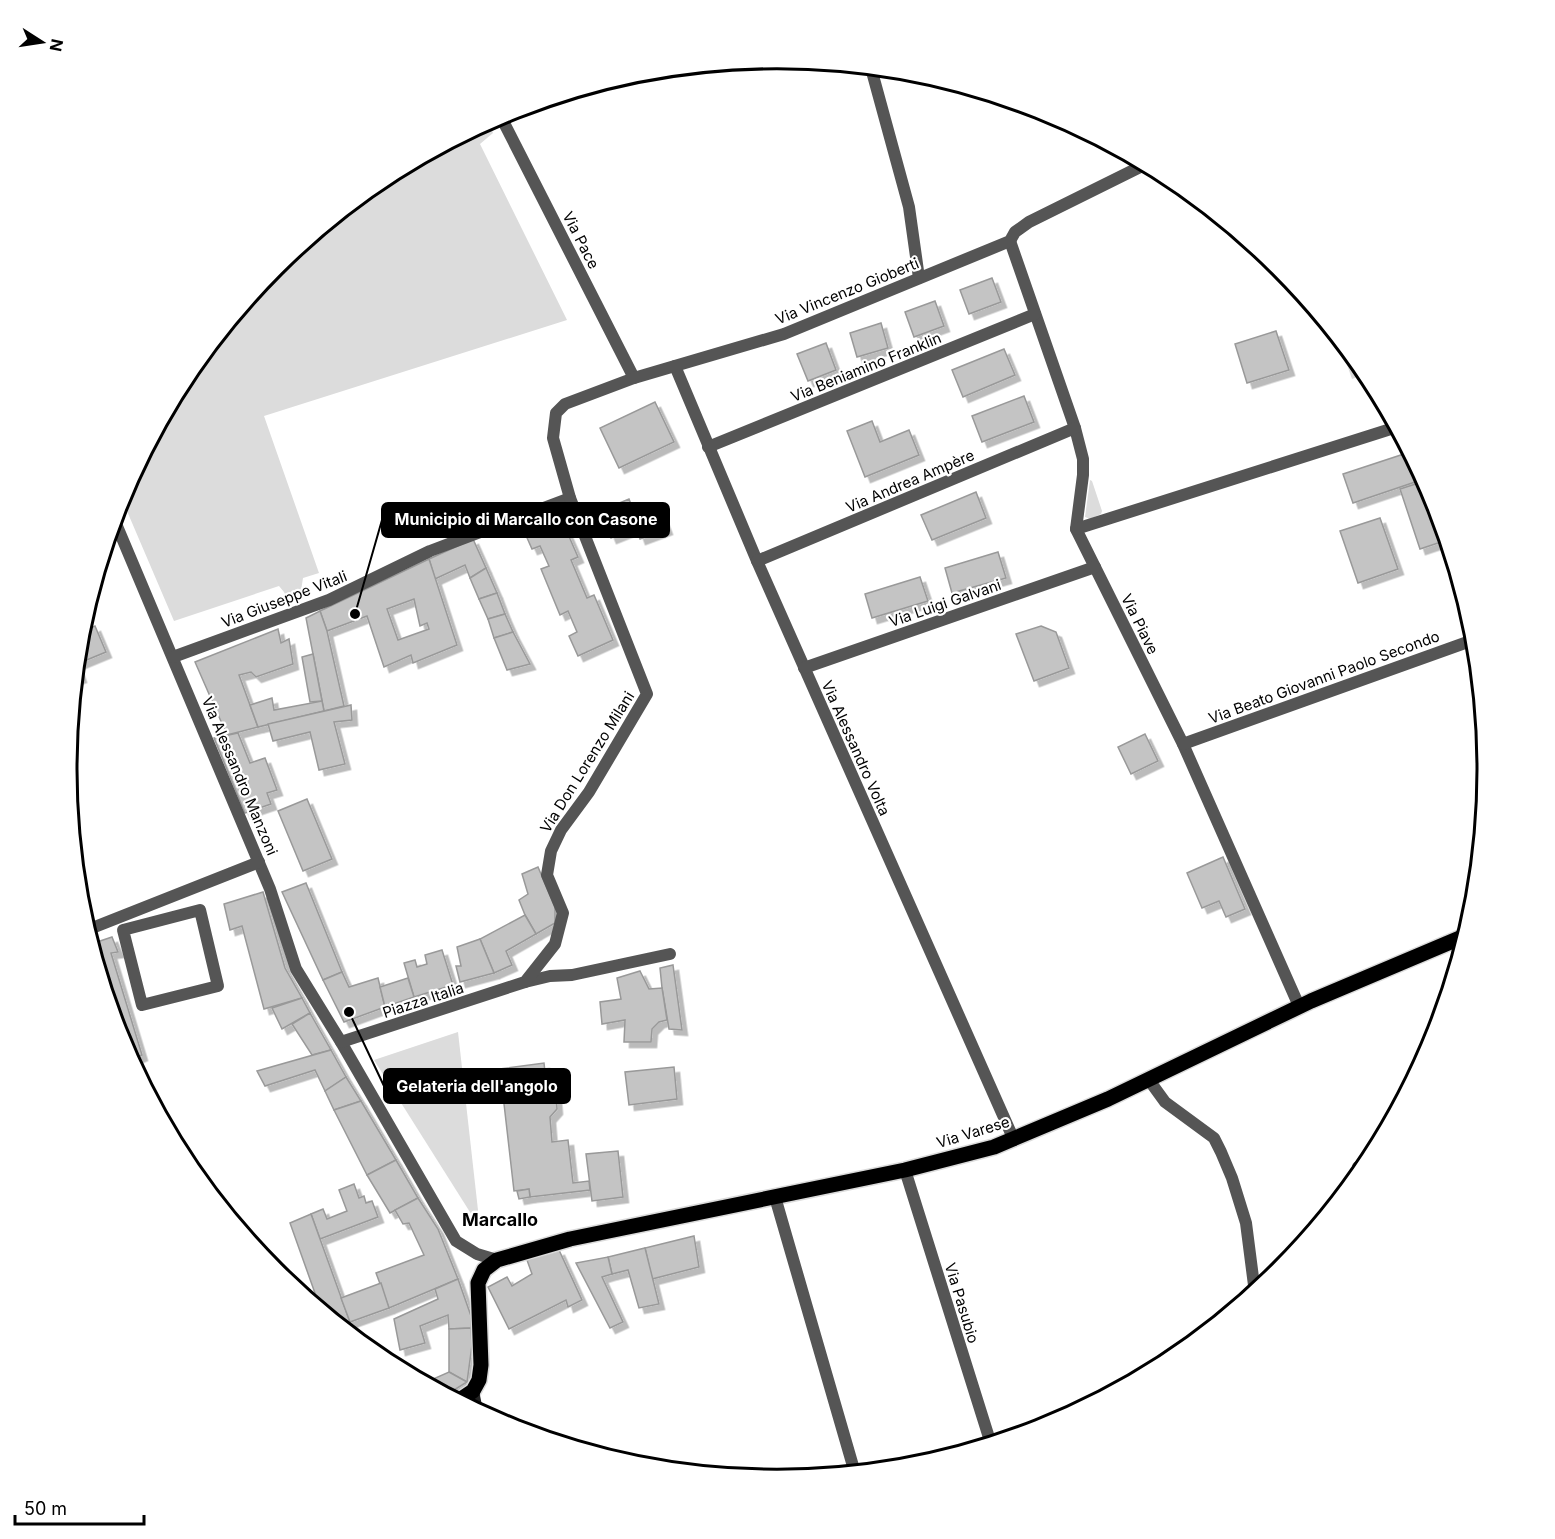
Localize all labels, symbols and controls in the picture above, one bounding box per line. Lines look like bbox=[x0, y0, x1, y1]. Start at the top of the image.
north arrow bbox=[12, 12, 72, 72]
text: N bbox=[46, 37, 68, 53]
street label: Via Pace bbox=[558, 208, 604, 272]
street label: Via Vincenzo Gioberti bbox=[772, 254, 922, 328]
street label: Via Beniamino Franklin bbox=[788, 328, 944, 406]
street label: Via Andrea Ampère bbox=[843, 445, 977, 517]
callout: Municipio di Marcallo con Casone bbox=[382, 503, 669, 537]
text: Municipio di Marcallo con Casone bbox=[395, 509, 657, 529]
street label: Via Giuseppe Vitali bbox=[219, 566, 349, 632]
street label: Via Luigi Galvani bbox=[886, 575, 1004, 631]
street label: Via Piave bbox=[1117, 591, 1163, 657]
street label: Via Beato Giovanni Paolo Secondo bbox=[1206, 626, 1442, 728]
street label: Via Alessandro Volta bbox=[818, 677, 894, 819]
street label: Via Don Lorenzo Milani bbox=[536, 688, 638, 836]
street label: Via Alessandro Manzoni bbox=[198, 694, 282, 858]
street label: Piazza Italia bbox=[380, 978, 466, 1022]
callout: Gelateria dell'angolo bbox=[384, 1069, 570, 1103]
text: Gelateria dell'angolo bbox=[396, 1076, 558, 1096]
street label: Via Varese bbox=[934, 1112, 1012, 1152]
district label: Marcallo bbox=[462, 1209, 538, 1230]
street label: Via Pasubio bbox=[941, 1260, 983, 1346]
scale bar bbox=[15, 1488, 144, 1526]
text: 50 m bbox=[24, 1498, 67, 1519]

